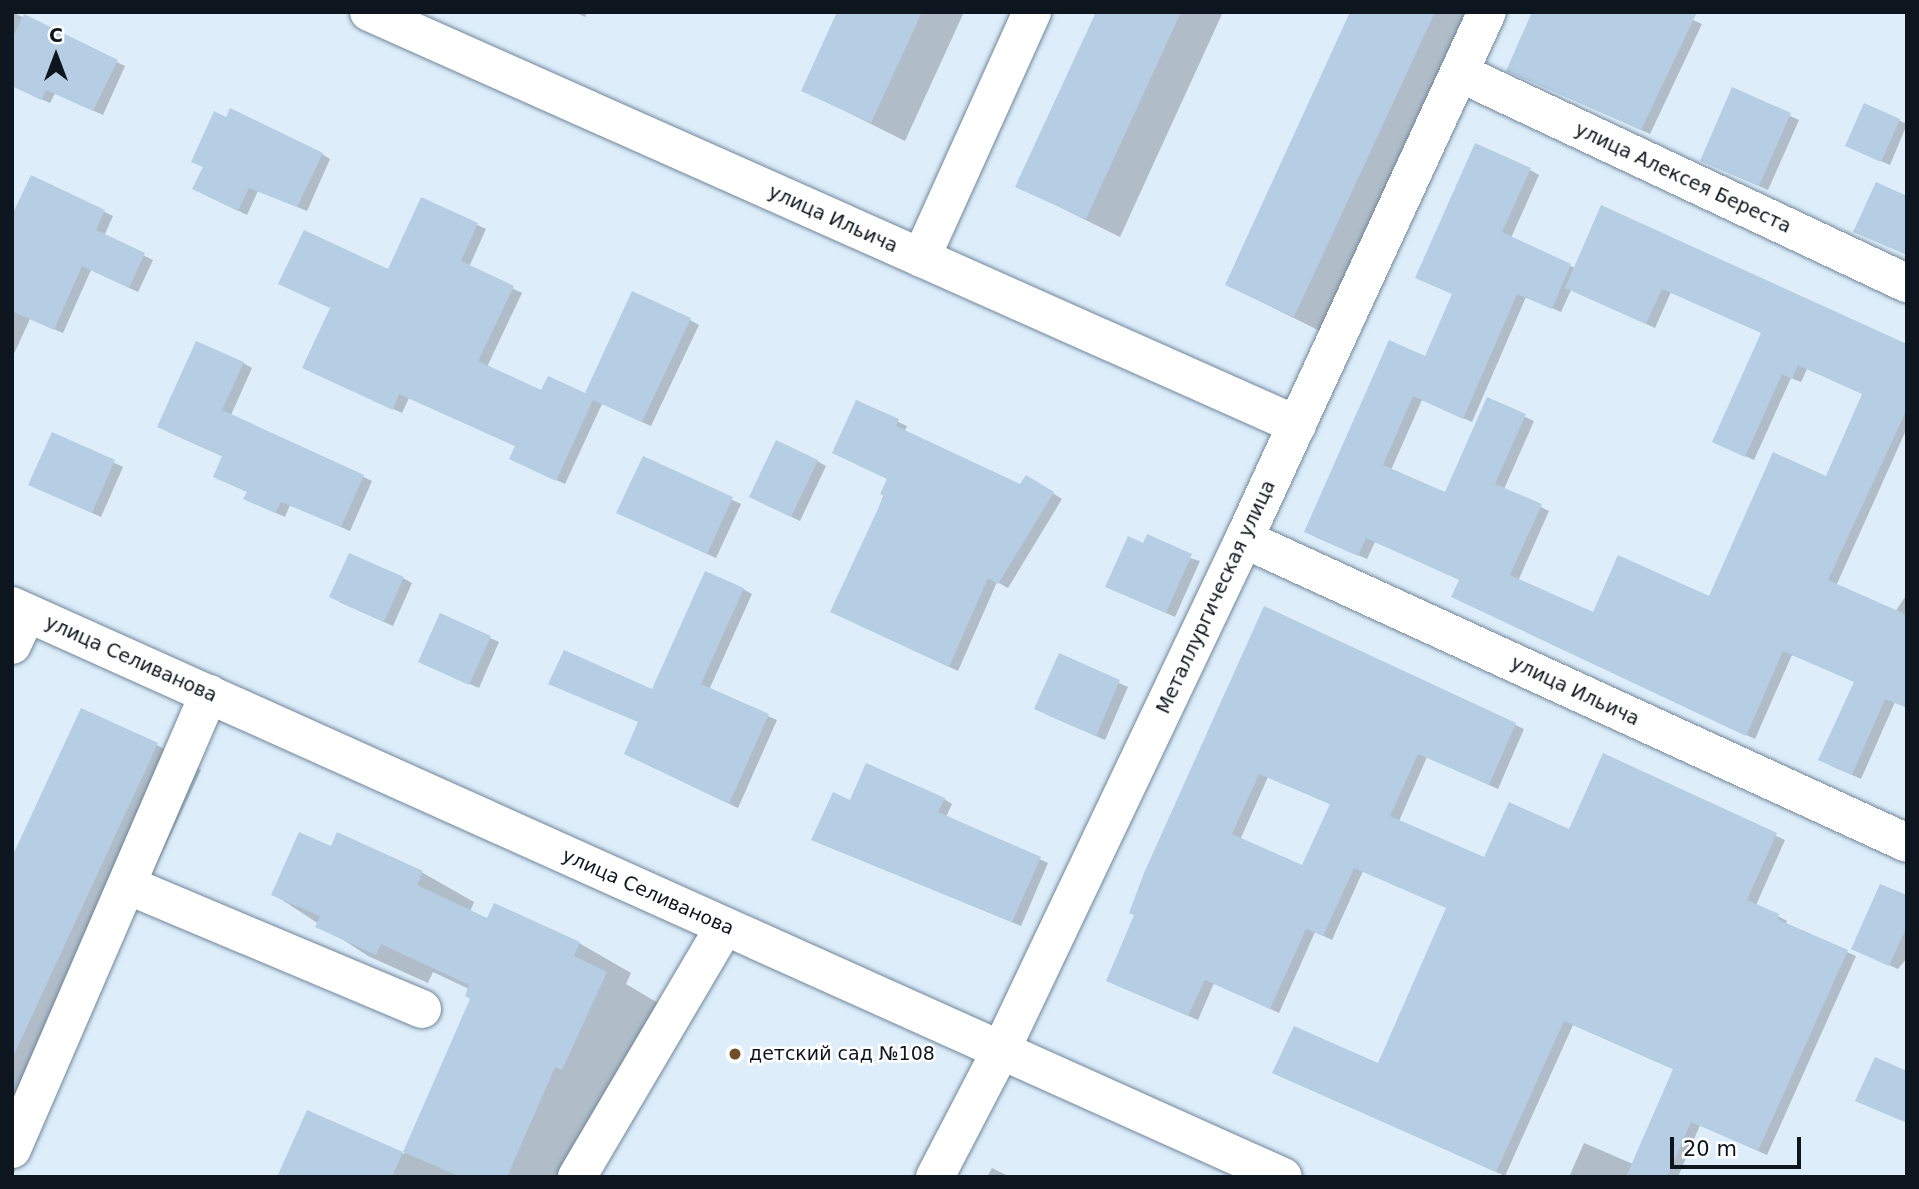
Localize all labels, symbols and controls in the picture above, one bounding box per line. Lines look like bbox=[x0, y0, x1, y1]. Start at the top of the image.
north arrow bbox=[21, 21, 91, 91]
text: С bbox=[49, 24, 63, 46]
street label: улица Алексея Береста bbox=[1571, 118, 1795, 238]
street label: улица Ильича bbox=[765, 180, 901, 258]
street label: Металлургическая улица bbox=[1152, 477, 1280, 717]
street label: улица Селиванова bbox=[42, 611, 220, 707]
street label: улица Ильича bbox=[1507, 651, 1643, 731]
street label: улица Селиванова bbox=[559, 844, 737, 940]
place label: детский сад №108 bbox=[749, 1043, 935, 1065]
marker: детский сад №108 bbox=[727, 1046, 743, 1062]
scale bar bbox=[1674, 1122, 1805, 1166]
text: 20 m bbox=[1683, 1137, 1737, 1161]

